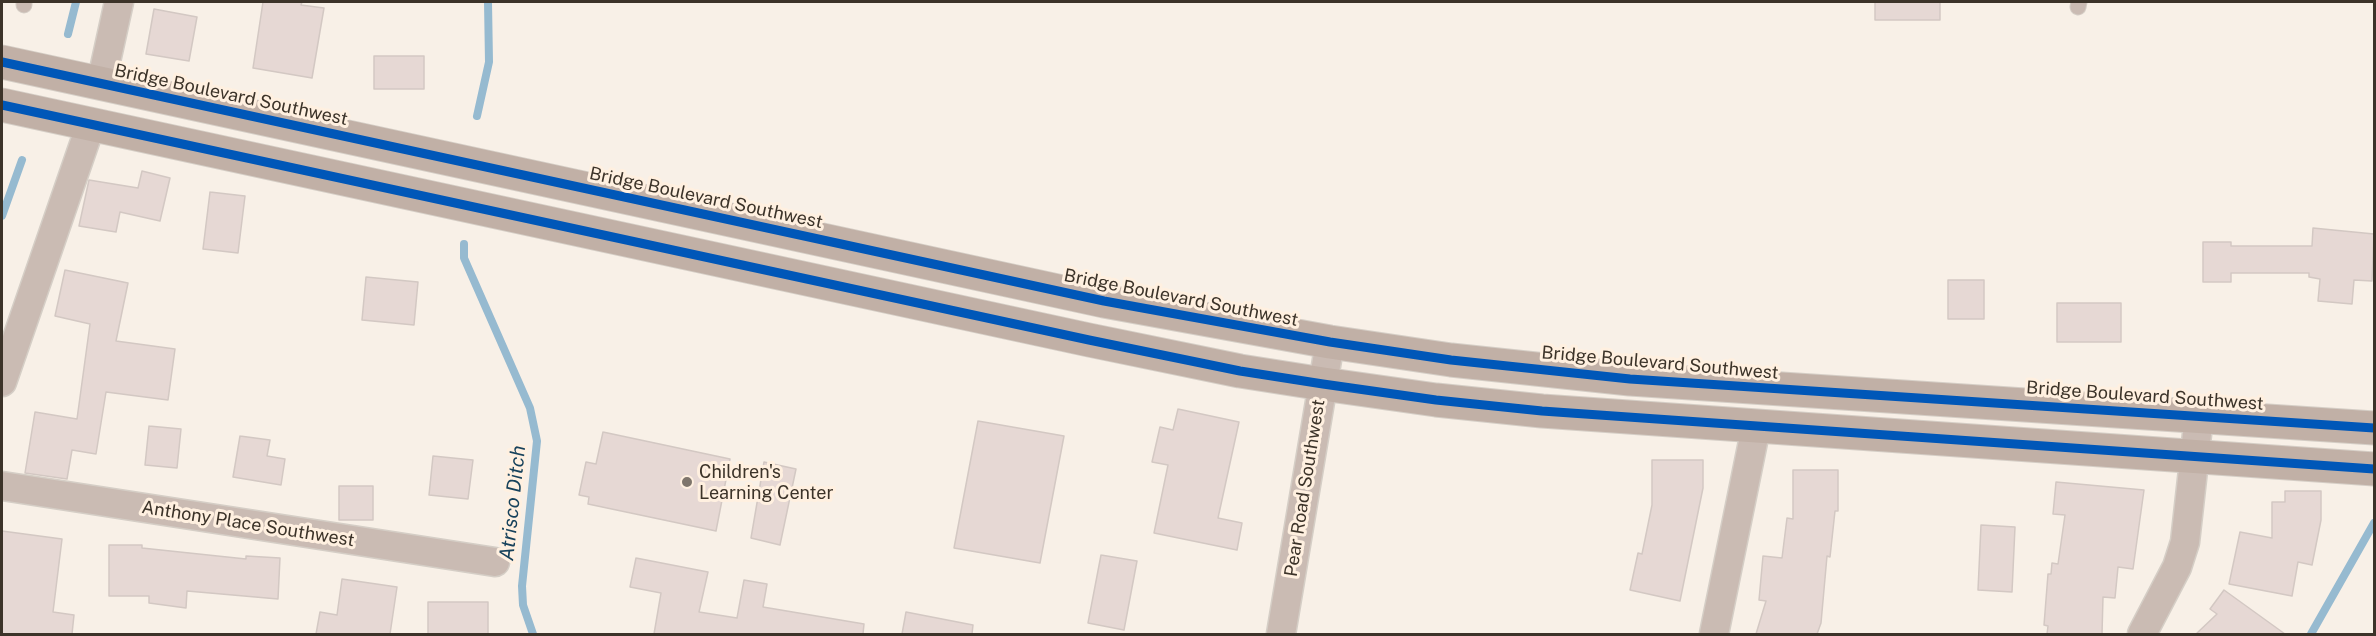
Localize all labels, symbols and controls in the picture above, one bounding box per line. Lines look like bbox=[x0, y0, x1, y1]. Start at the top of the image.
street label: Bridge Boulevard Southwest bbox=[112, 60, 350, 130]
street label: Bridge Boulevard Southwest bbox=[587, 163, 825, 233]
street label: Bridge Boulevard Southwest bbox=[1062, 265, 1300, 331]
street label: Bridge Boulevard Southwest bbox=[1540, 342, 1780, 384]
street label: Bridge Boulevard Southwest bbox=[2026, 377, 2264, 415]
street label: Pear Road Southwest bbox=[1280, 398, 1330, 578]
water label: Atrisco Ditch bbox=[495, 444, 531, 562]
place label: Children's Learning Center bbox=[699, 461, 834, 504]
marker: Children's Learning Center bbox=[680, 475, 694, 489]
street label: Anthony Place Southwest bbox=[140, 497, 356, 551]

